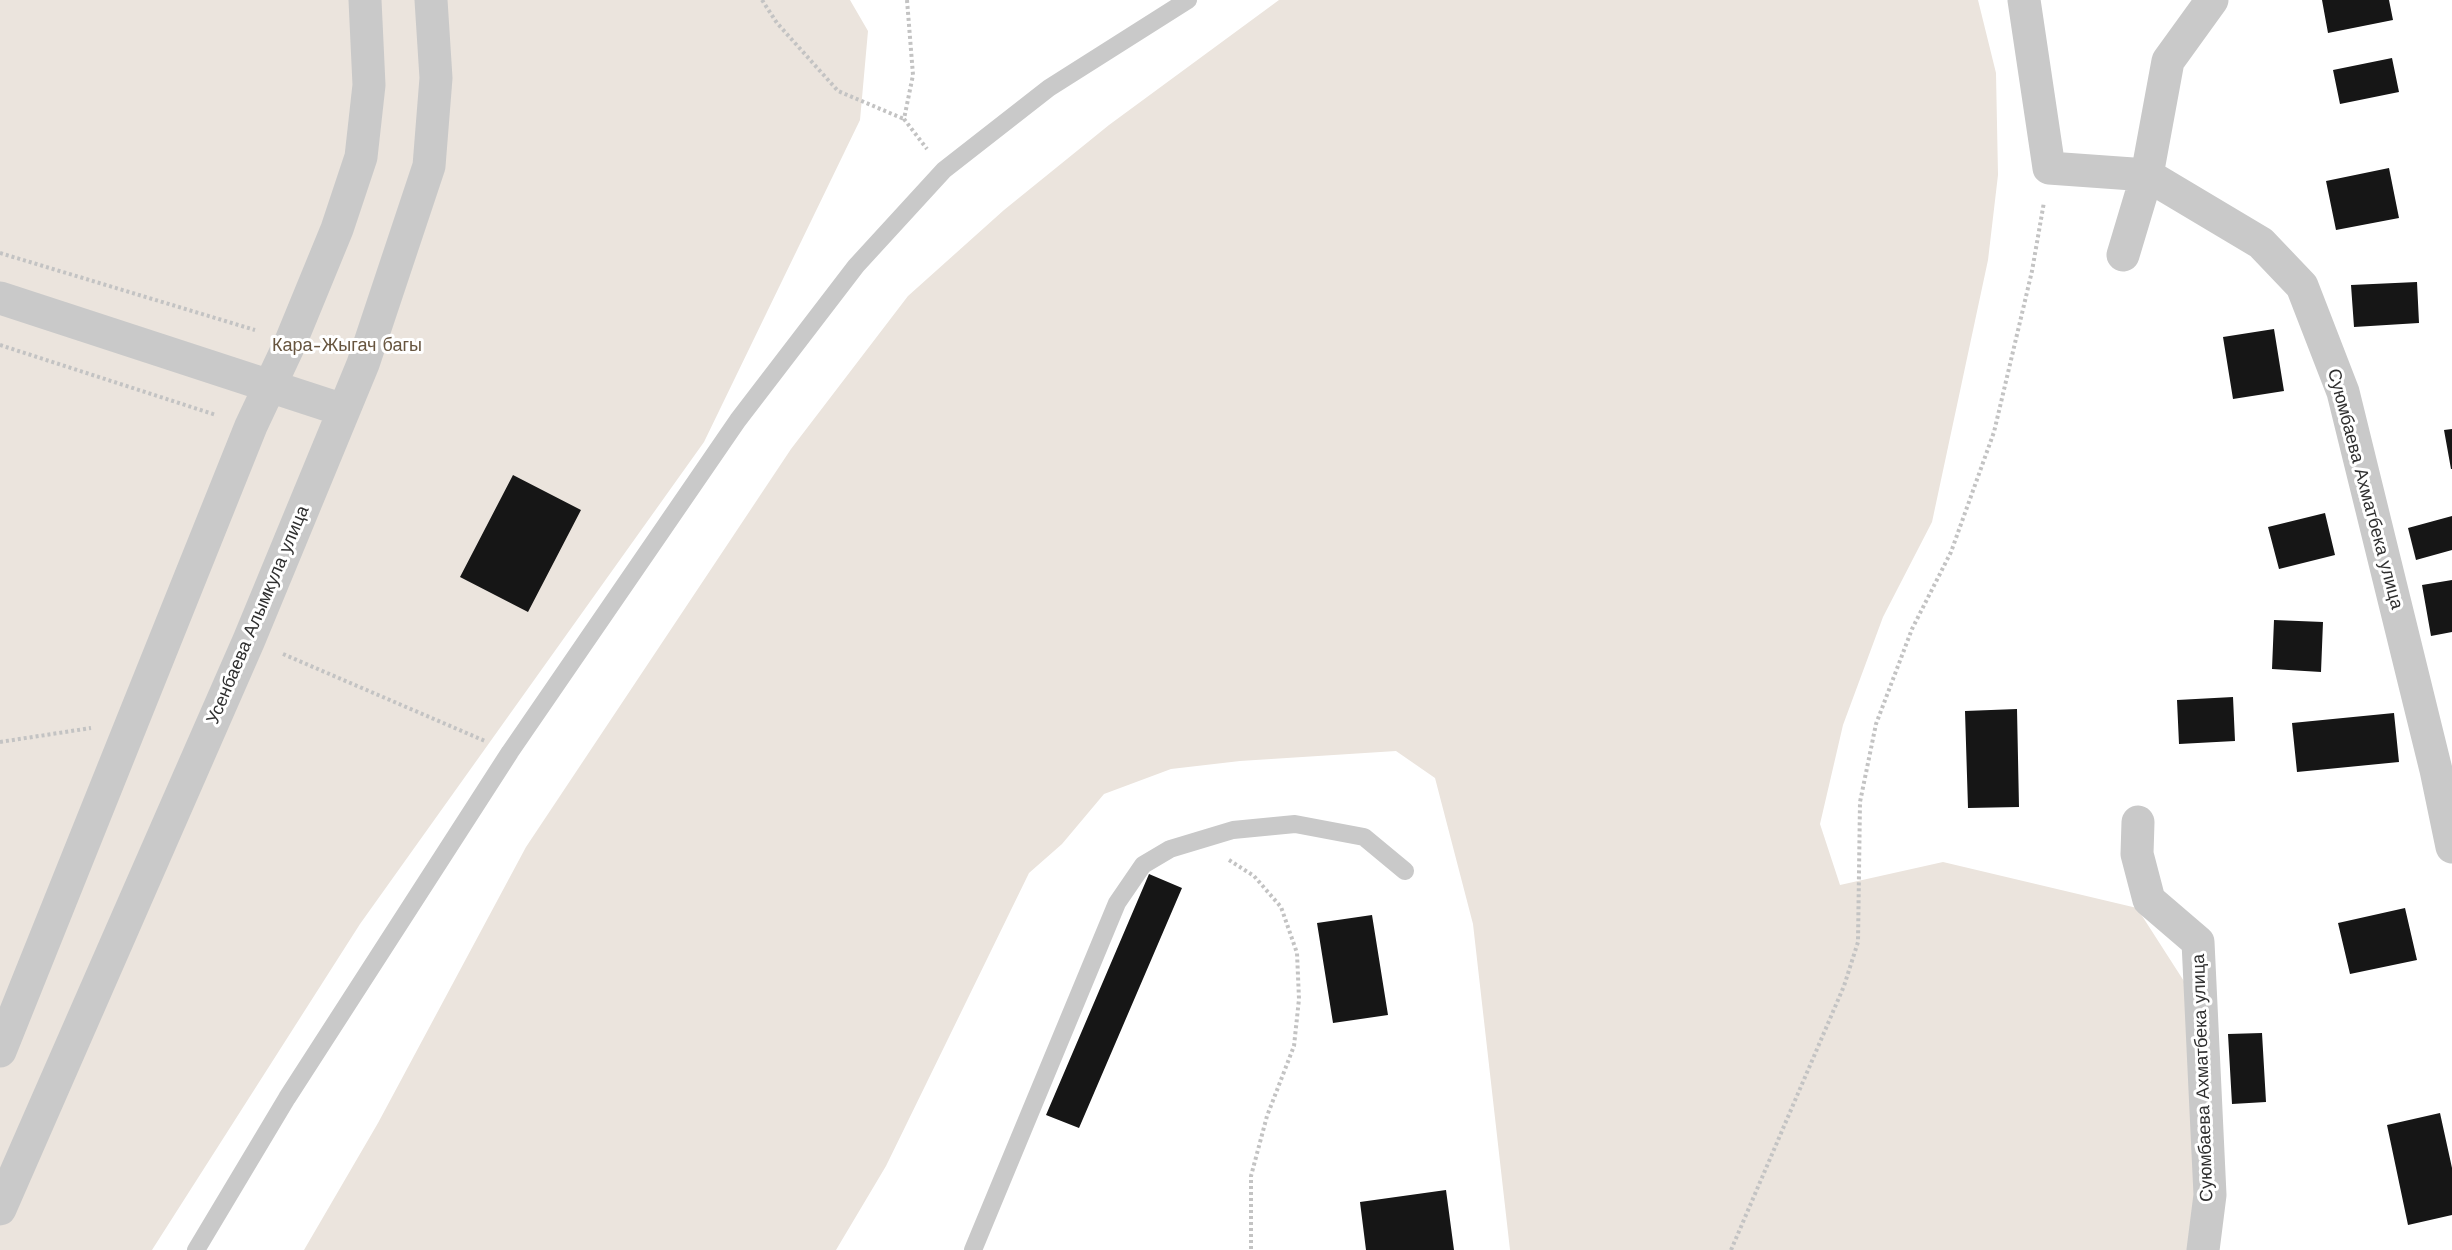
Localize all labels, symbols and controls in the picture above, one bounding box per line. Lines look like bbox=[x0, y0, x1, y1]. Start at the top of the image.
park label: Кара-Жыгач багы bbox=[272, 335, 422, 357]
street label: Суюмбаева Ахматбека улица bbox=[2322, 366, 2408, 612]
street label: Усенбаева Алымкула улица bbox=[202, 503, 314, 727]
street label: Суюмбаева Ахматбека улица bbox=[2188, 954, 2218, 1202]

